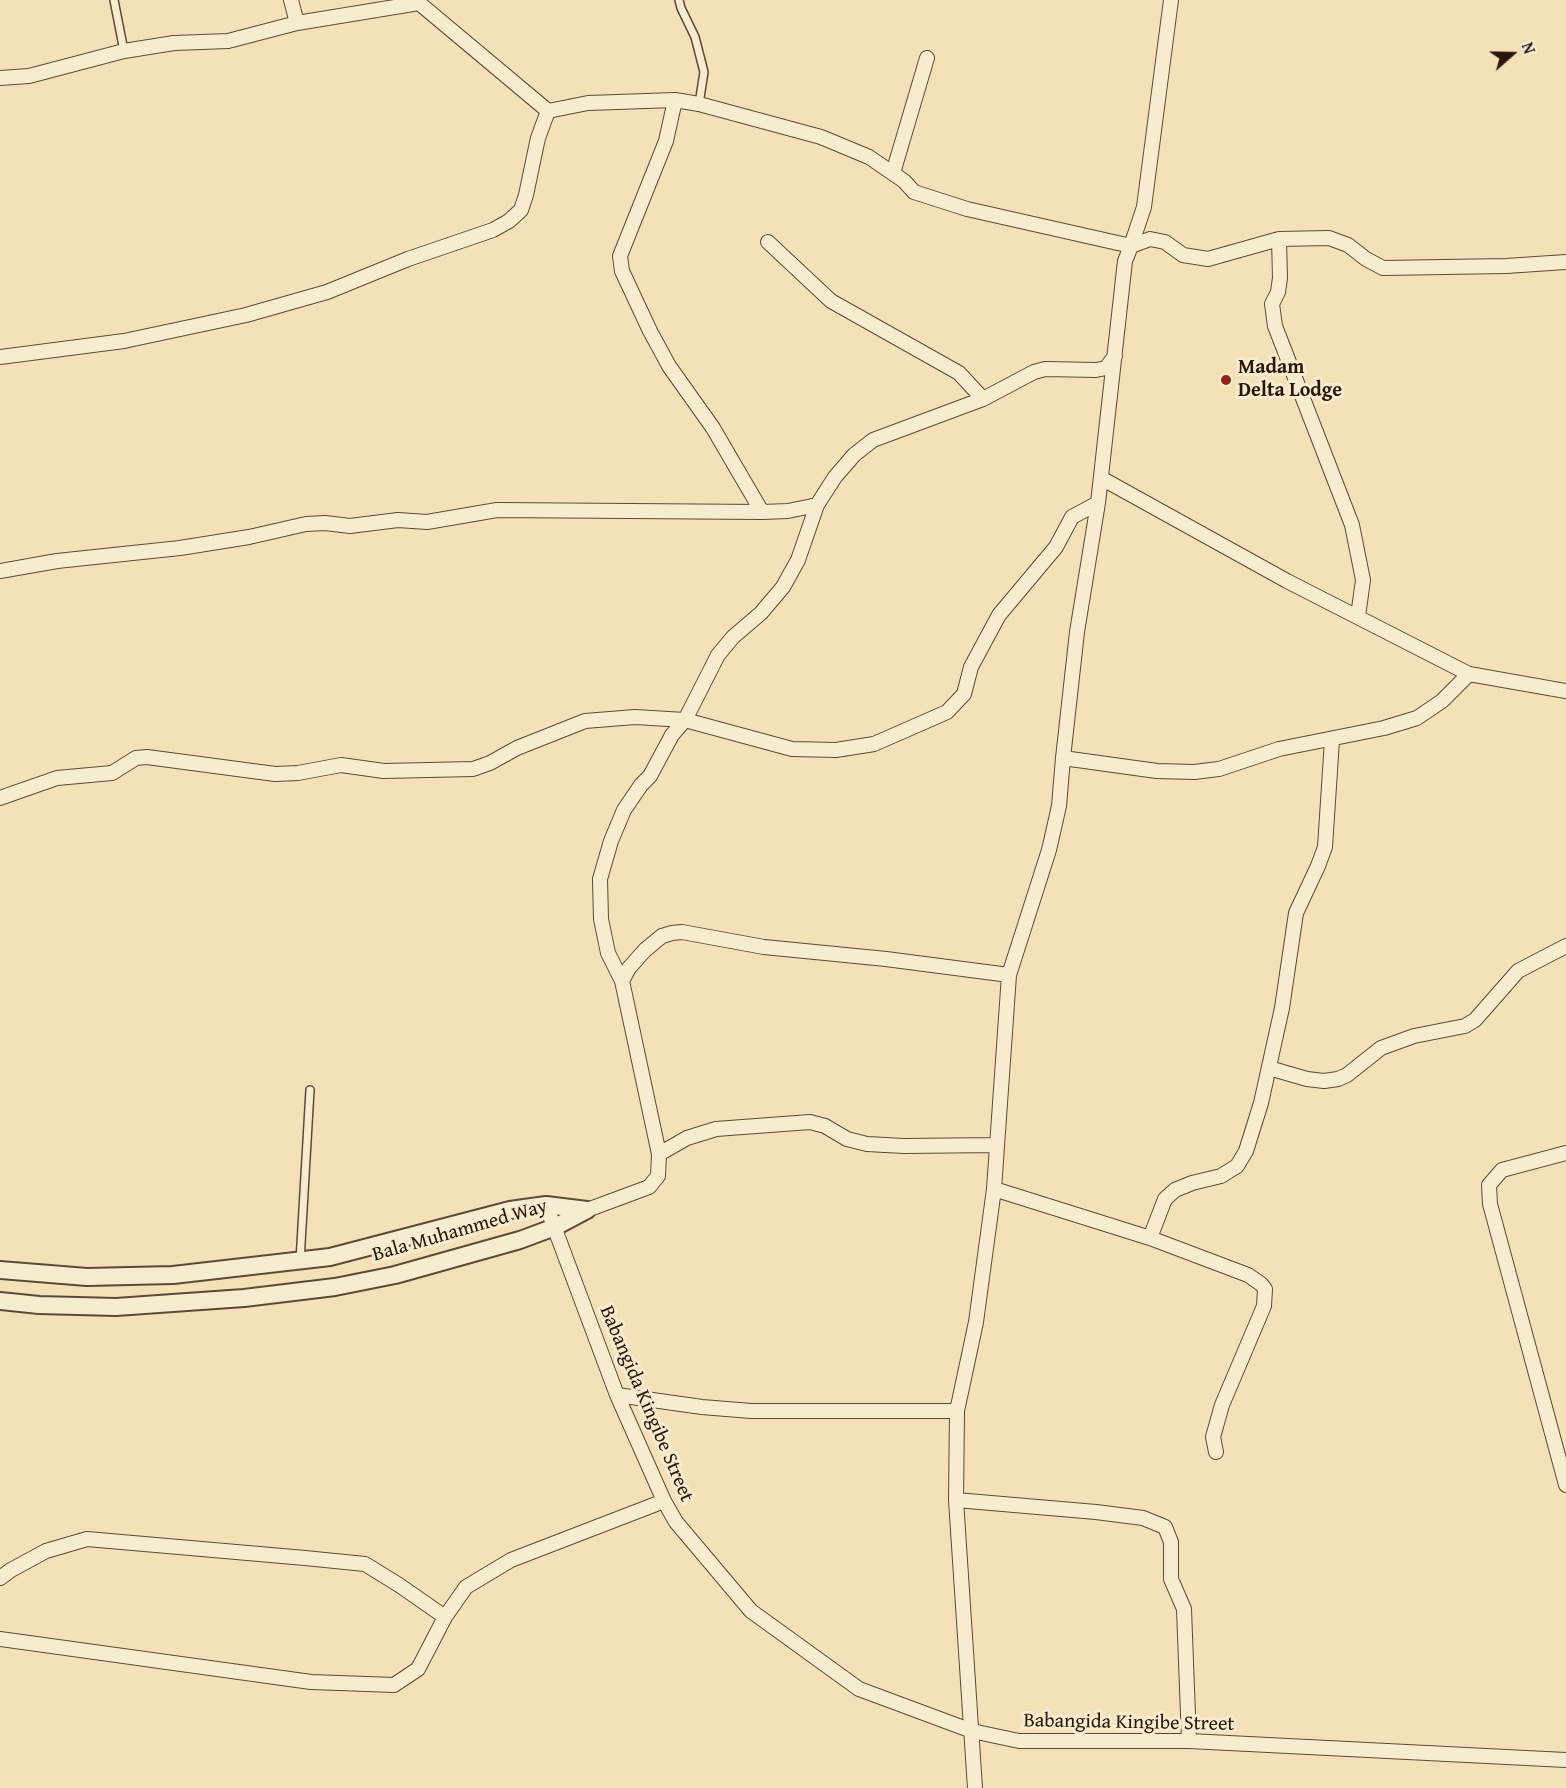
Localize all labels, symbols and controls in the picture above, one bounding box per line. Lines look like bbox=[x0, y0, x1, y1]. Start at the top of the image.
north arrow bbox=[1482, 24, 1542, 84]
text: N bbox=[1516, 39, 1542, 57]
place label: Madam Delta Lodge bbox=[1238, 356, 1342, 403]
marker: Madam Delta Lodge bbox=[1219, 373, 1233, 387]
street label: Bala Muhammed Way bbox=[370, 1195, 550, 1267]
street label: Babangida Kingibe Street bbox=[594, 1302, 698, 1506]
street label: Babangida Kingibe Street bbox=[1023, 1709, 1235, 1737]

